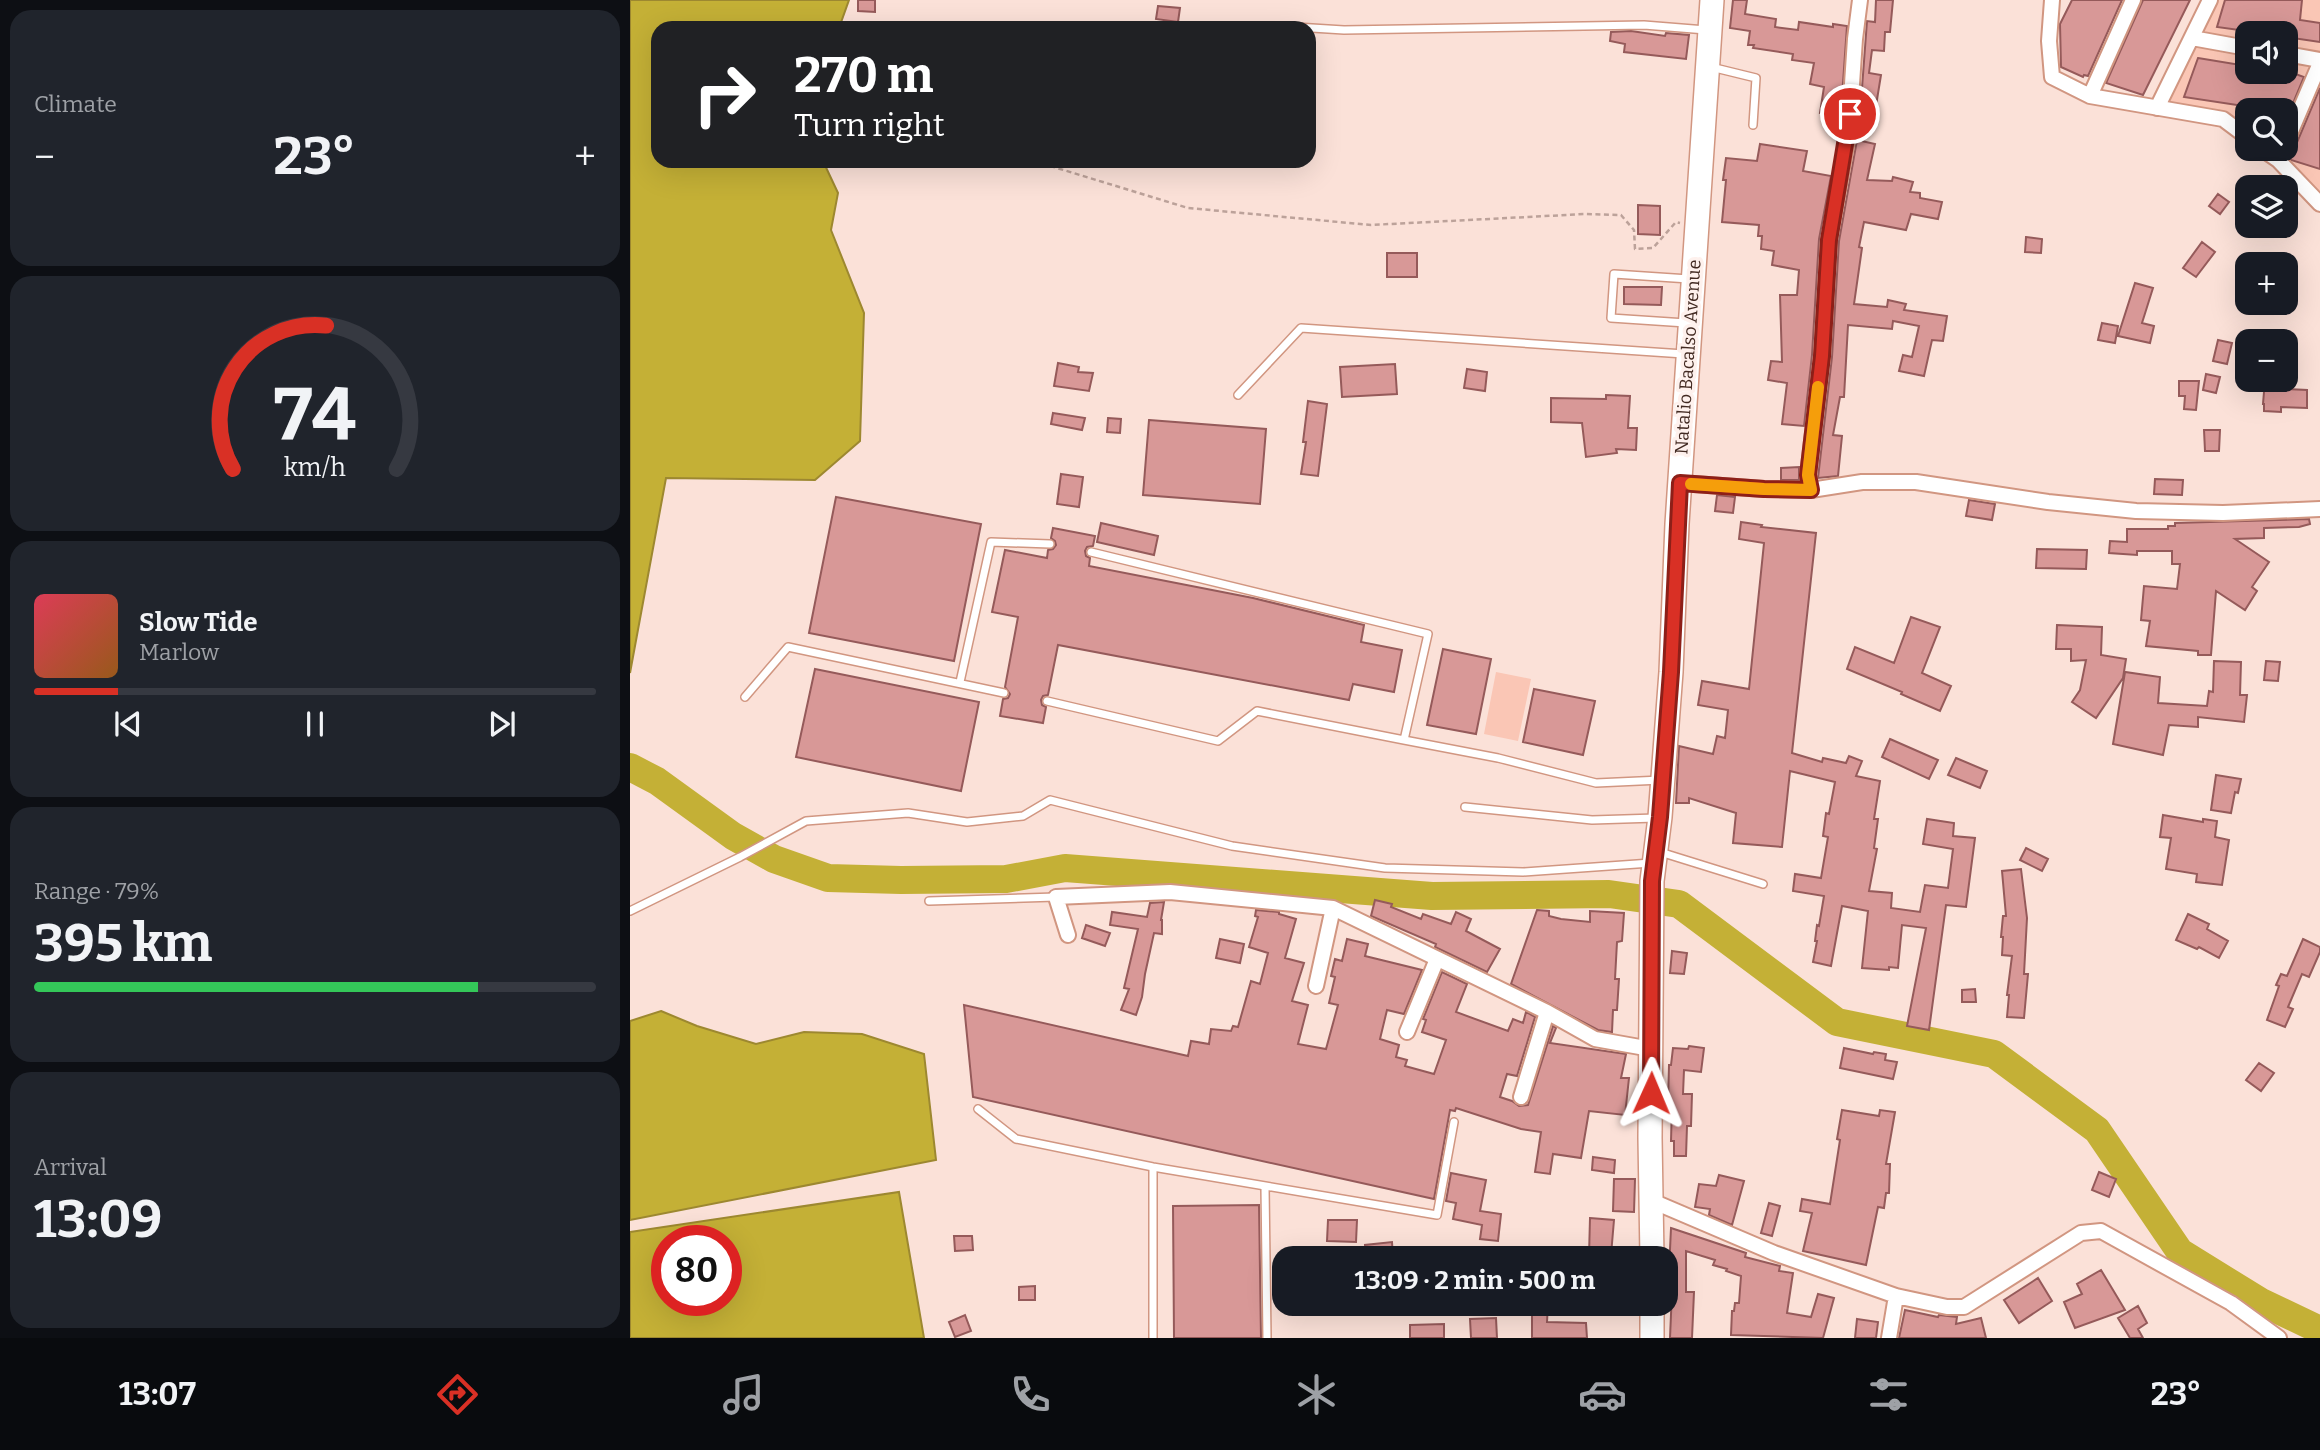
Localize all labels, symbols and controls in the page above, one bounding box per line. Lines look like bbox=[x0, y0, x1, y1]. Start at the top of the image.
map controls bbox=[2235, 21, 2298, 392]
button: sound bbox=[2235, 21, 2298, 84]
text: 270 m bbox=[794, 46, 934, 105]
icon: right bbox=[679, 49, 770, 140]
pin bbox=[1820, 84, 1880, 144]
text: Climate bbox=[34, 90, 117, 118]
icon: arrive bbox=[1831, 95, 1869, 133]
button: search bbox=[2235, 98, 2298, 161]
text: Turn right bbox=[794, 106, 945, 144]
text: 23° bbox=[274, 125, 356, 188]
text: − bbox=[34, 134, 55, 180]
text: + bbox=[574, 134, 596, 180]
button: layers bbox=[2235, 175, 2298, 238]
button: + bbox=[2235, 252, 2298, 315]
street label: Natalio Bacalso Avenue bbox=[1670, 259, 1706, 455]
button: − bbox=[2235, 329, 2298, 392]
text: 74 bbox=[274, 372, 356, 459]
text: km/h bbox=[284, 453, 346, 483]
text: Slow Tide bbox=[139, 607, 258, 638]
text: Marlow bbox=[139, 638, 219, 666]
icon: previous bbox=[109, 705, 147, 743]
icon: pause bbox=[296, 705, 334, 743]
icon: next bbox=[483, 705, 521, 743]
text: Range · 79% bbox=[34, 877, 159, 905]
text: 395 km bbox=[34, 912, 212, 975]
position arrow bbox=[1614, 1056, 1688, 1130]
text: Arrival bbox=[34, 1153, 107, 1181]
text: 13:09 bbox=[34, 1188, 162, 1251]
speed limit sign: 80 bbox=[651, 1225, 742, 1316]
text: 13:09 · 2 min · 500 m bbox=[1355, 1265, 1595, 1296]
icon: directions bbox=[433, 1370, 482, 1419]
icon: music bbox=[719, 1370, 768, 1419]
icon: phone bbox=[1006, 1370, 1055, 1419]
icon: climate bbox=[1292, 1370, 1341, 1419]
icon: car bbox=[1578, 1370, 1627, 1419]
icon: filters bbox=[1864, 1370, 1913, 1419]
text: 13:07 bbox=[119, 1375, 196, 1413]
text: 23° bbox=[2151, 1375, 2201, 1413]

